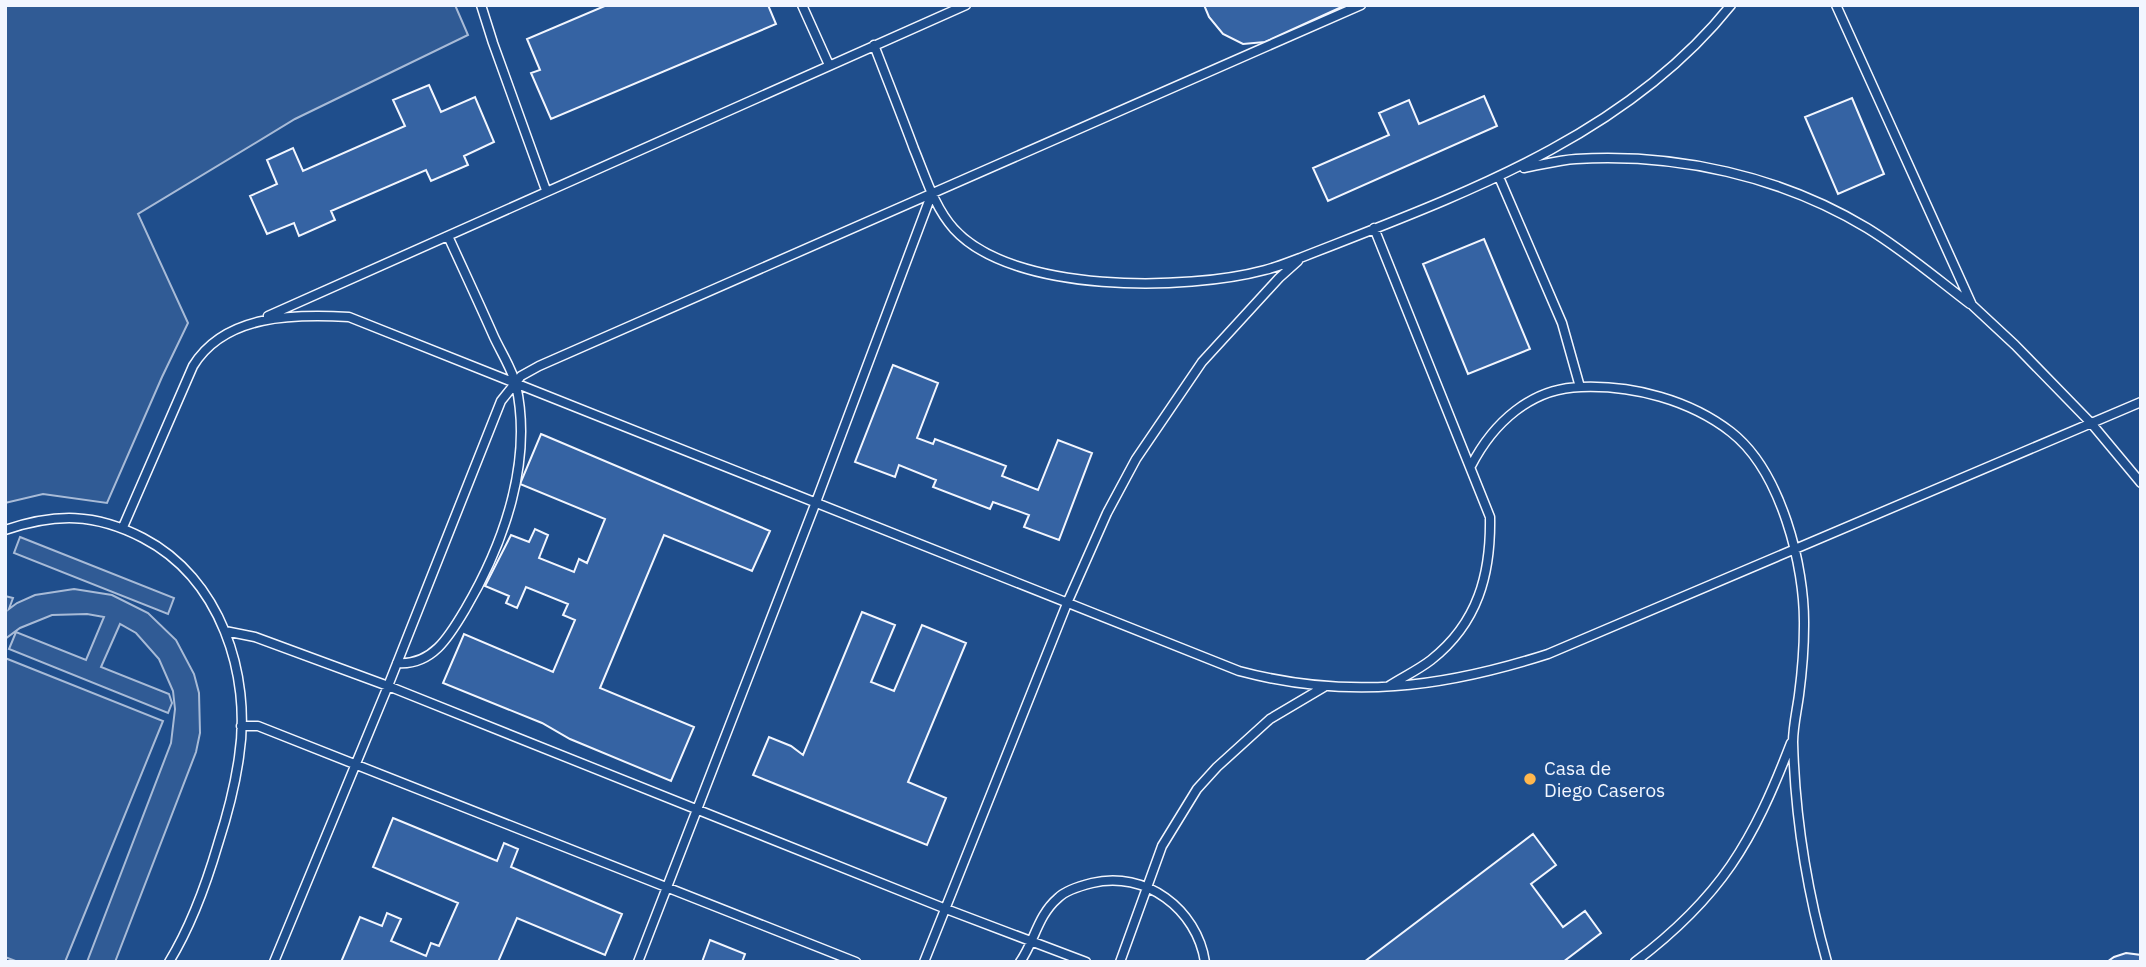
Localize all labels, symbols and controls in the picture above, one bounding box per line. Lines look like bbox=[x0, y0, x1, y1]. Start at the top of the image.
place label: Casa de Diego Caseros bbox=[1544, 756, 1665, 802]
marker: Casa de Diego Caseros bbox=[1522, 771, 1538, 787]

